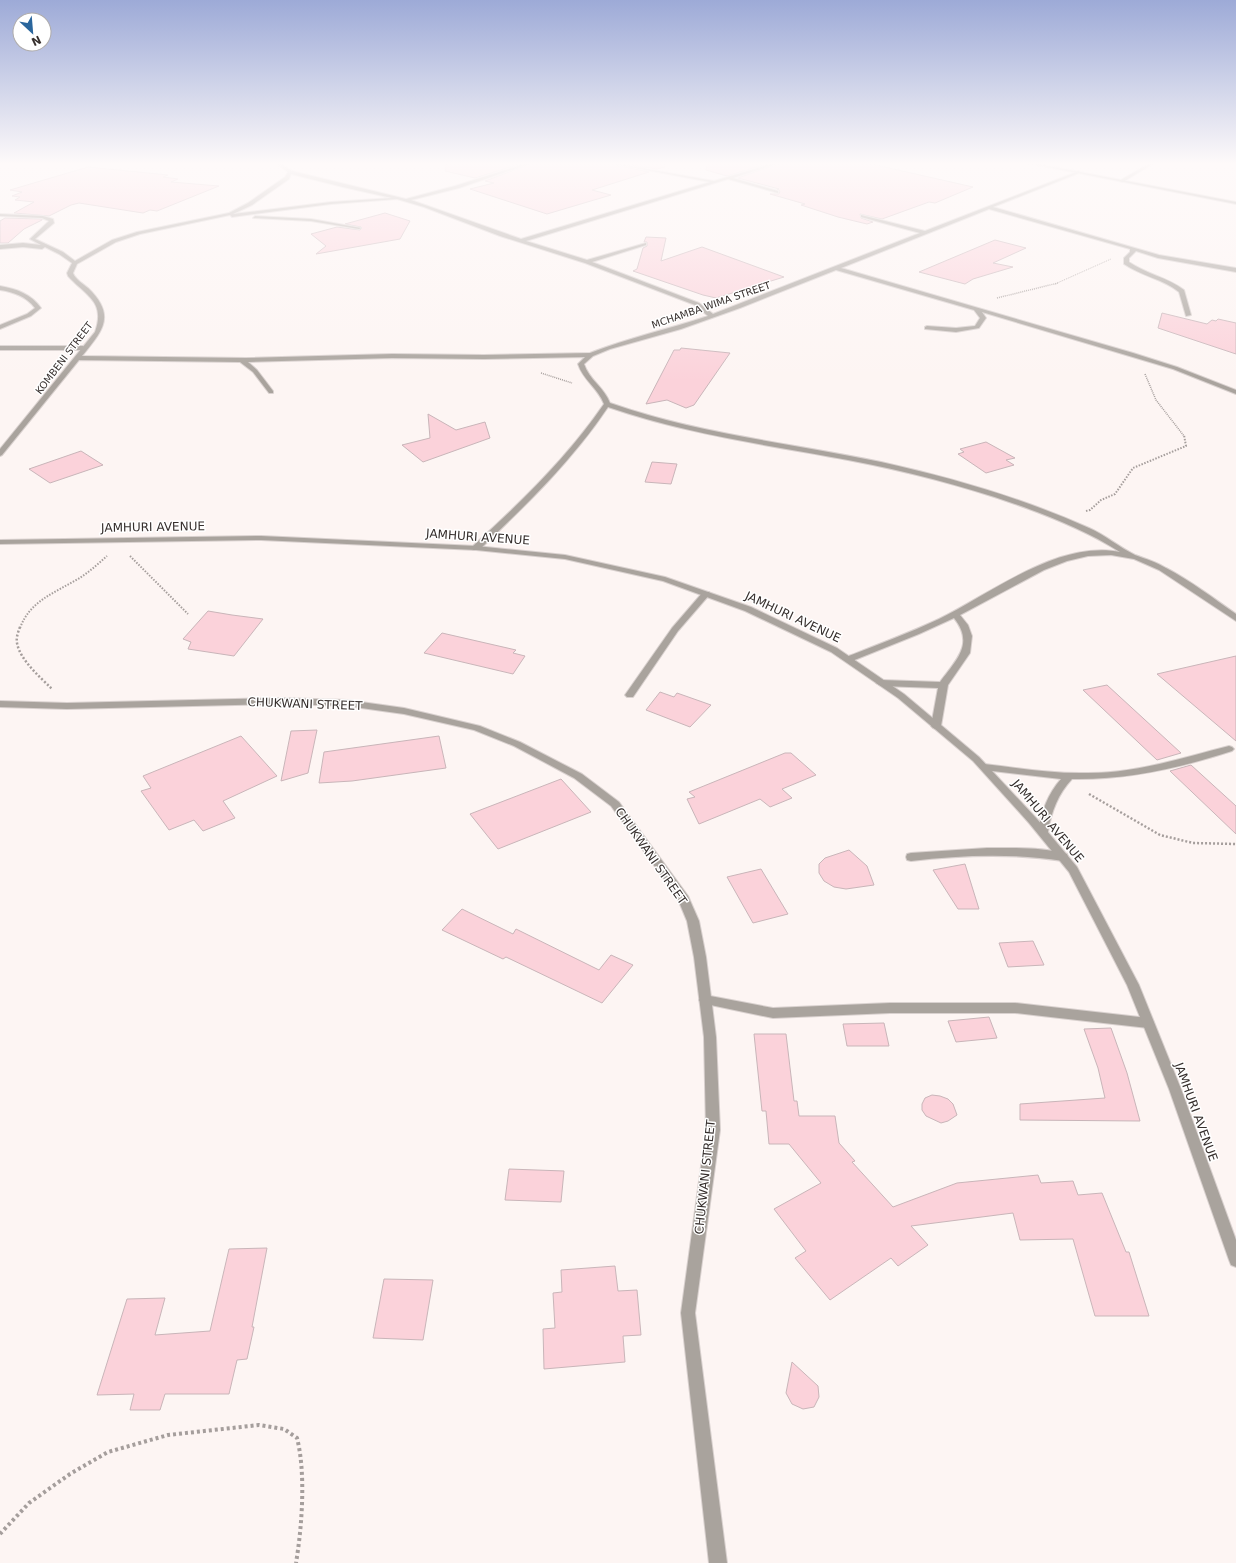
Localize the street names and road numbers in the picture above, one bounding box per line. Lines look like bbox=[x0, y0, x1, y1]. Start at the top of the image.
street label: MCHAMBA WIMA STREET bbox=[650, 279, 773, 331]
street label: KOMBENI STREET bbox=[33, 319, 95, 396]
street label: JAMHURI AVENUE bbox=[100, 519, 205, 535]
street label: JAMHURI AVENUE bbox=[425, 526, 530, 548]
street label: JAMHURI AVENUE bbox=[742, 588, 843, 645]
street label: CHUKWANI STREET bbox=[247, 695, 363, 713]
street label: JAMHURI AVENUE bbox=[1009, 776, 1087, 865]
street label: CHUKWANI STREET bbox=[612, 805, 690, 908]
street label: JAMHURI AVENUE bbox=[1171, 1060, 1220, 1163]
street label: CHUKWANI STREET bbox=[692, 1118, 718, 1235]

